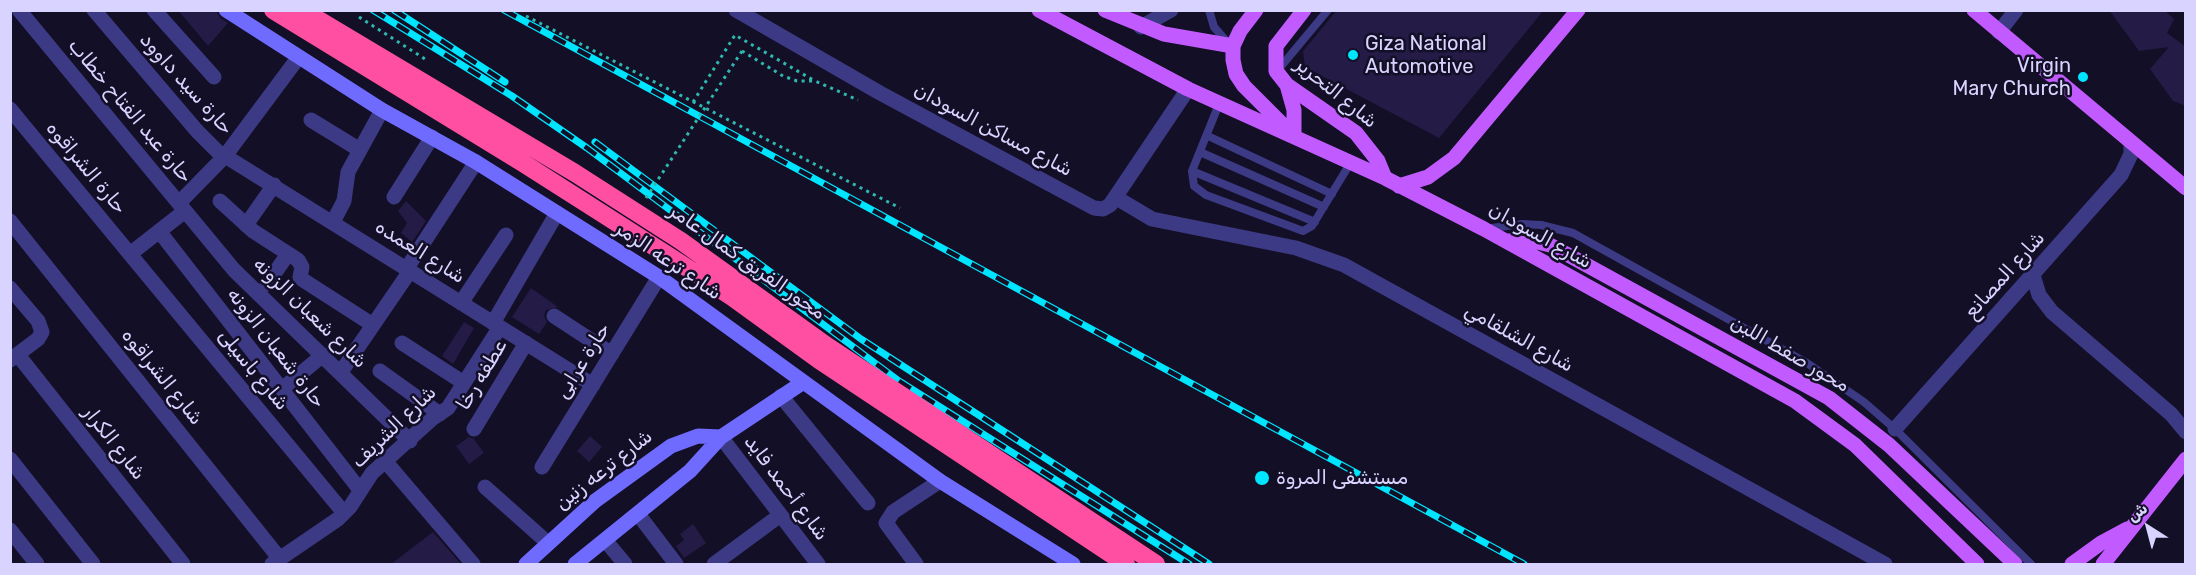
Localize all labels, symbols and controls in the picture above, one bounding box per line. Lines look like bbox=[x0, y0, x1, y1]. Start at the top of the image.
street label: حارة سيد داوود bbox=[134, 28, 238, 140]
place label: Giza National Automotive bbox=[1365, 32, 1487, 79]
street label: حارة عبد الفتاح خطاب bbox=[63, 34, 197, 188]
marker: Giza National Automotive bbox=[1346, 48, 1360, 62]
street label: شارع التحرير bbox=[1290, 53, 1382, 133]
place label: Virgin Mary Church bbox=[1952, 54, 2071, 101]
marker: Virgin Mary Church bbox=[2076, 70, 2090, 84]
street label: شارع مساكن السودان bbox=[910, 78, 1076, 182]
street label: حارة الشراقوه bbox=[40, 117, 132, 219]
street label: شارع السودان bbox=[1484, 198, 1596, 274]
street label: محور الفريق كمال عامر bbox=[664, 199, 830, 325]
street label: شارع العمده bbox=[370, 215, 470, 289]
street label: شارع ترعه الزمر bbox=[610, 217, 726, 305]
street label: شارع المصانع bbox=[1960, 227, 2050, 323]
street label: شارع شعبان الزونه bbox=[248, 253, 372, 373]
street label: حارة شعبان الزونه bbox=[222, 283, 330, 413]
street label: شارع الشلقامي bbox=[1460, 298, 1578, 378]
street label: محور صفط اللبن bbox=[1726, 310, 1854, 398]
street label: حارة عرابى bbox=[550, 319, 616, 403]
street label: شارع الشراقوه bbox=[116, 324, 208, 430]
street label: شارع باسيلى bbox=[212, 325, 294, 415]
street label: عطفه رخا bbox=[452, 335, 512, 415]
street label: شارع الشريف bbox=[347, 381, 441, 473]
street label: شارع الكرار bbox=[78, 401, 150, 485]
street label: شارع ترعه زنين bbox=[551, 425, 657, 515]
street label: شارع أحمد فايد bbox=[739, 431, 833, 545]
place label: مستشفى المروة bbox=[1276, 466, 1408, 490]
marker: مستشفى المروة bbox=[1253, 469, 1271, 487]
north arrow bbox=[2118, 497, 2178, 557]
text: ش bbox=[2123, 498, 2151, 526]

